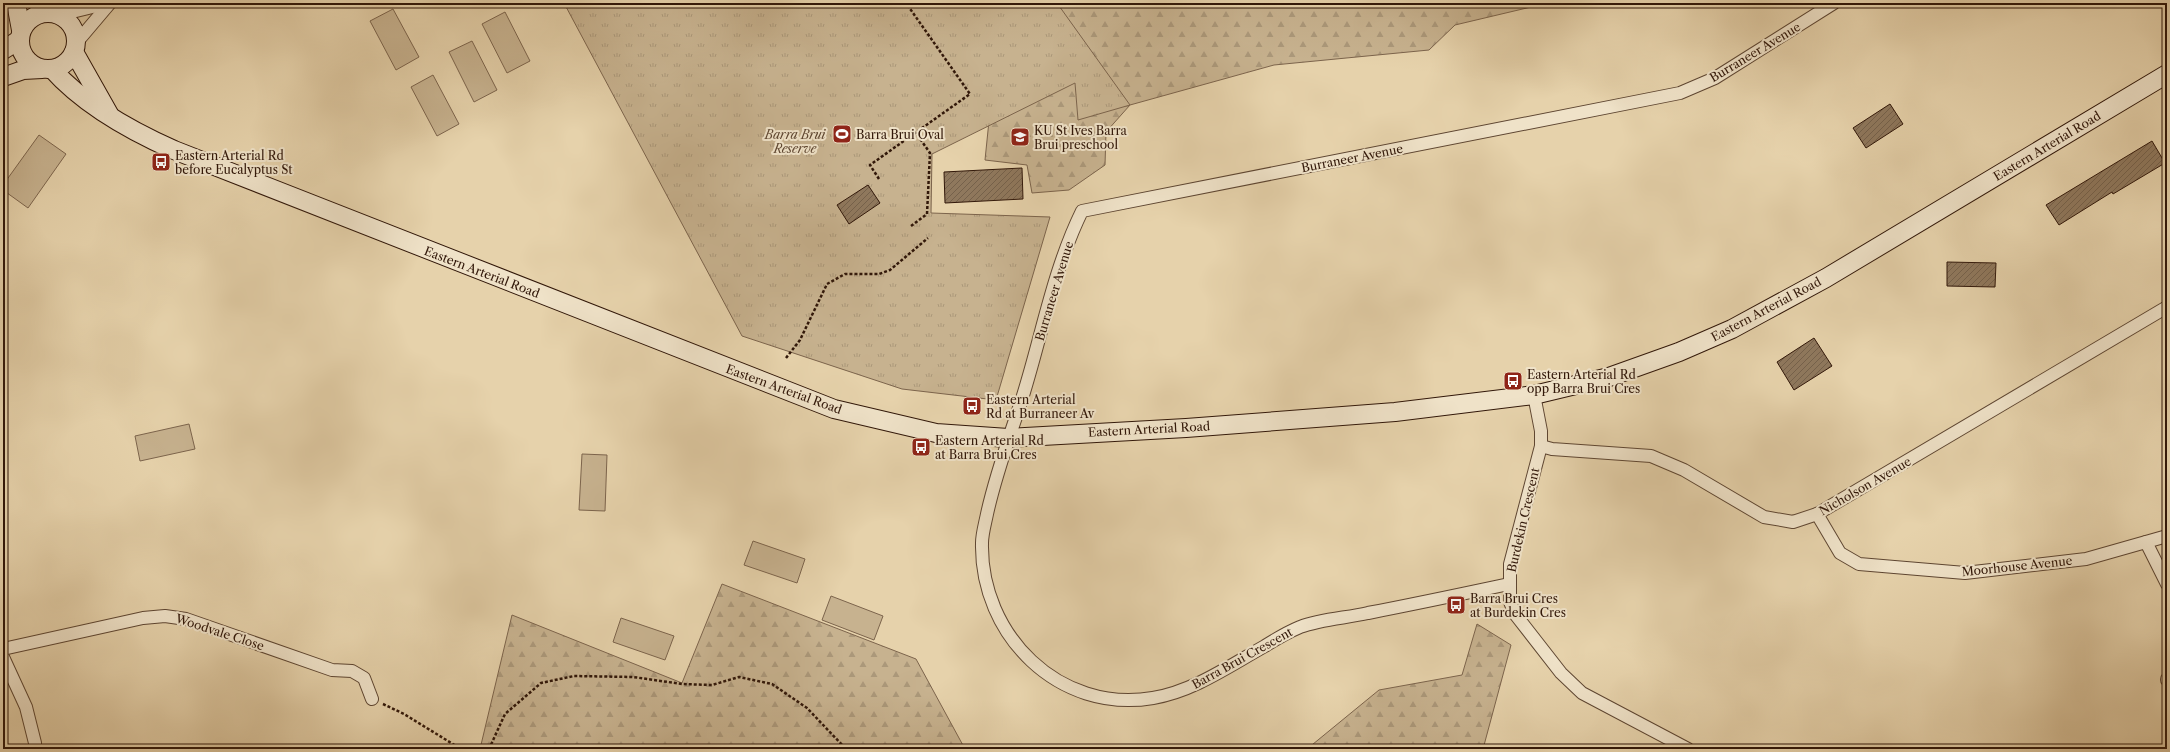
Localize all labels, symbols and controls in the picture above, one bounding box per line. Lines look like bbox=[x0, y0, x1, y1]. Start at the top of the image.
street label: Burraneer Avenue bbox=[1707, 19, 1803, 85]
street label: Eastern Arterial Road bbox=[1991, 108, 2104, 184]
sports icon: Barra Brui Oval bbox=[831, 123, 853, 145]
place label: KU St Ives Barra Brui preschool bbox=[1034, 123, 1128, 152]
school or university icon: KU St Ives Barra Brui preschool bbox=[1009, 126, 1031, 148]
park label: Barra Brui Reserve bbox=[764, 127, 827, 156]
place label: Barra Brui Oval bbox=[856, 127, 944, 142]
street label: Burraneer Avenue bbox=[1300, 141, 1404, 175]
place label: Eastern Arterial Rd before Eucalyptus St bbox=[175, 148, 293, 177]
bus stop icon: Eastern Arterial Rd before Eucalyptus St bbox=[150, 151, 172, 173]
street label: Burraneer Avenue bbox=[1032, 239, 1076, 343]
street label: Eastern Arterial Road bbox=[422, 243, 542, 301]
street label: Eastern Arterial Road bbox=[1708, 273, 1824, 344]
street label: Eastern Arterial Road bbox=[724, 361, 845, 417]
place label: Eastern Arterial Rd opp Barra Brui Cres bbox=[1527, 367, 1640, 396]
bus stop icon: Eastern Arterial Rd opp Barra Brui Cres bbox=[1502, 370, 1524, 392]
place label: Eastern Arterial Rd at Burraneer Av bbox=[986, 392, 1095, 421]
bus stop icon: Eastern Arterial Rd at Burraneer Av bbox=[961, 395, 983, 417]
street label: Eastern Arterial Road bbox=[1087, 418, 1211, 440]
place label: Eastern Arterial Rd at Barra Brui Cres bbox=[935, 433, 1044, 462]
bus stop icon: Eastern Arterial Rd at Barra Brui Cres bbox=[910, 436, 932, 458]
street label: Nicholson Avenue bbox=[1816, 453, 1914, 518]
street label: Burdekin Crescent bbox=[1504, 466, 1542, 574]
street label: Moorhouse Avenue bbox=[1961, 553, 2073, 579]
place label: Barra Brui Cres at Burdekin Cres bbox=[1470, 591, 1566, 620]
bus stop icon: Barra Brui Cres at Burdekin Cres bbox=[1445, 594, 1467, 616]
street label: Woodvale Close bbox=[173, 610, 266, 653]
street label: Barra Brui Crescent bbox=[1189, 624, 1296, 692]

